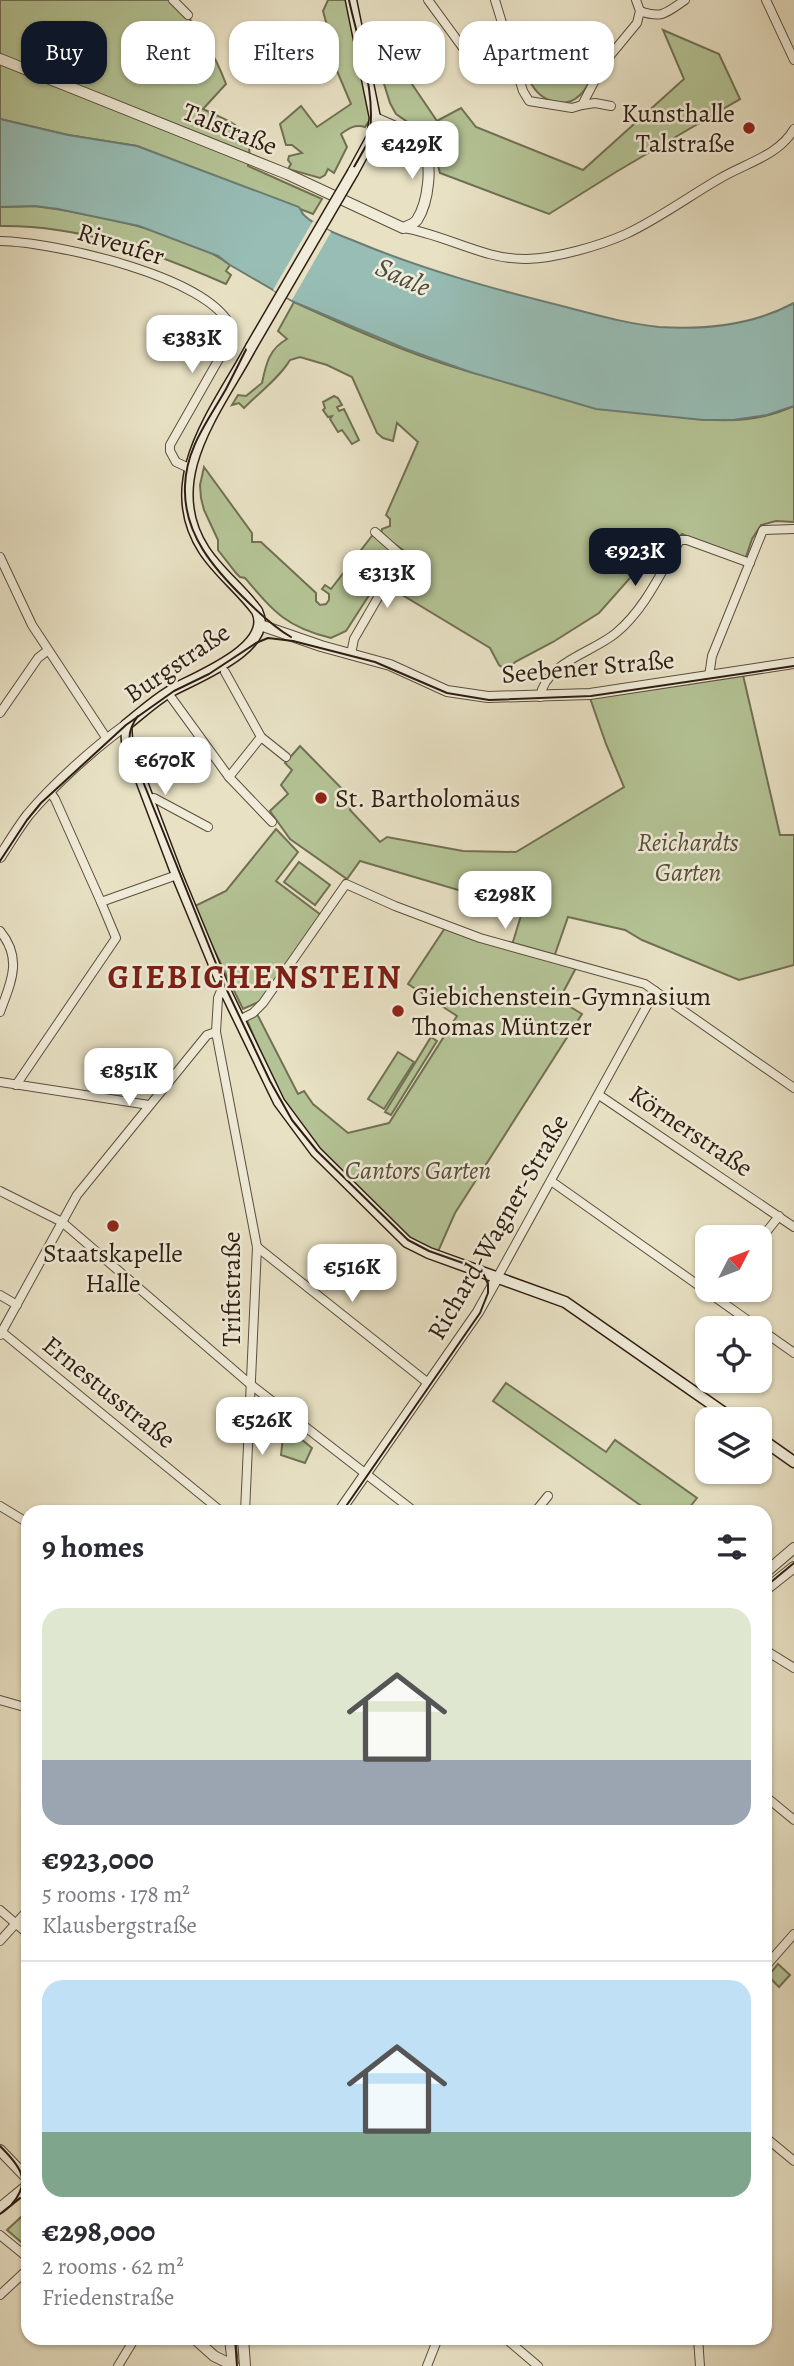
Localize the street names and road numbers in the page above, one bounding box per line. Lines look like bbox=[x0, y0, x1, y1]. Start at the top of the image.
street label: Talstraße bbox=[177, 94, 283, 164]
street label: Riveufer bbox=[73, 214, 169, 274]
street label: Burgstraße bbox=[117, 615, 237, 711]
street label: Seebener Straße bbox=[500, 642, 676, 692]
street label: Körnerstraße bbox=[622, 1077, 760, 1185]
street label: Richard-Wagner-Straße bbox=[419, 1108, 577, 1346]
street label: Triftstraße bbox=[214, 1231, 249, 1347]
street label: Ernestusstraße bbox=[35, 1327, 183, 1457]

